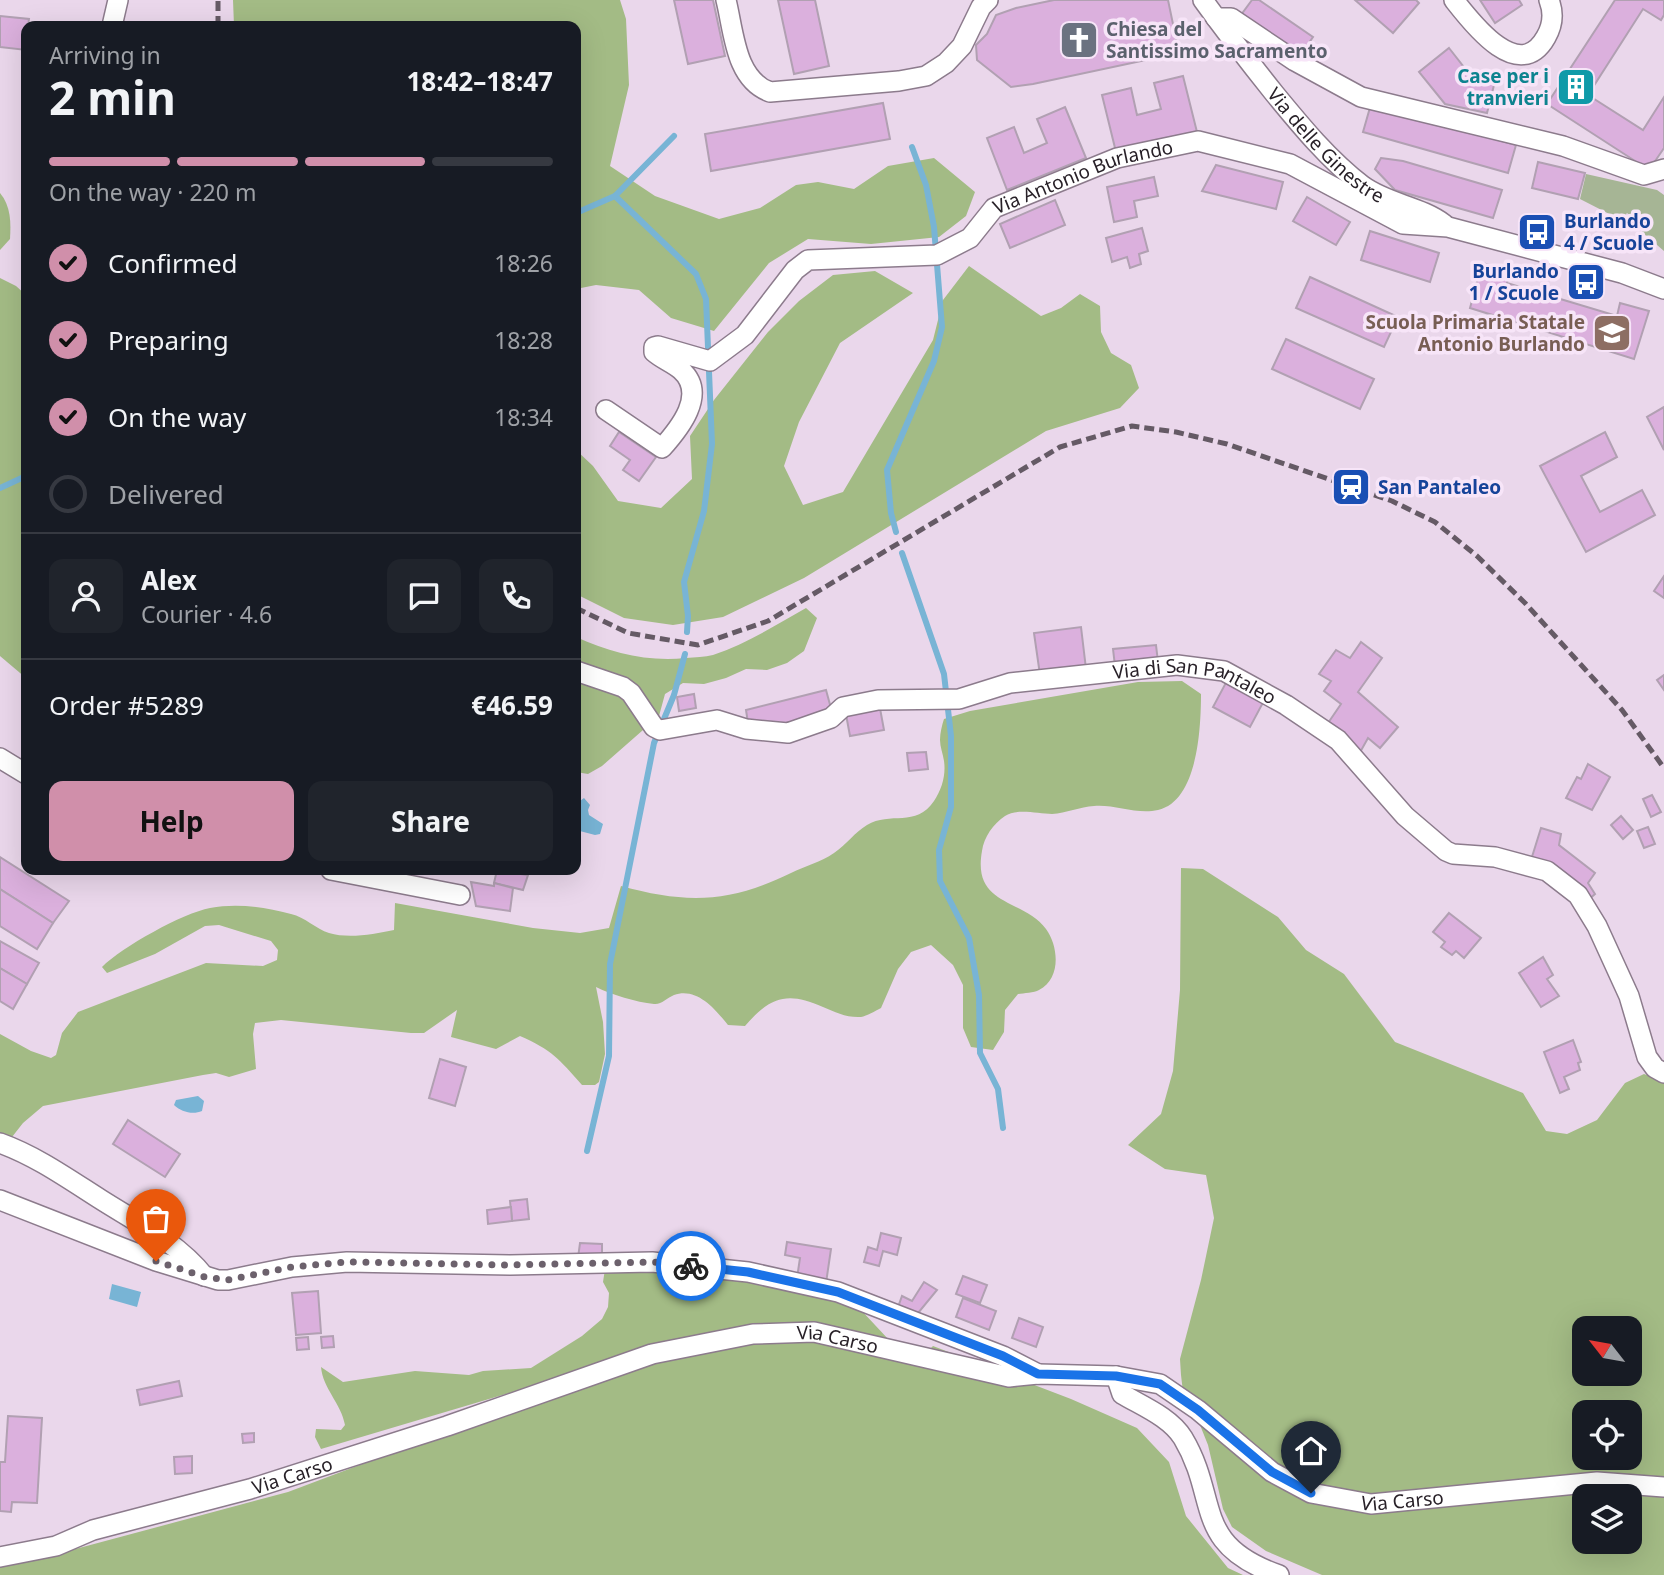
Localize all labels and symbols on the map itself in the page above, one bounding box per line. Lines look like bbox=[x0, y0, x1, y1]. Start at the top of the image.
place label: Chiesa del Santissimo Sacramento bbox=[1106, 16, 1328, 64]
church icon: Chiesa del Santissimo Sacramento bbox=[1058, 19, 1100, 61]
place label: Case per i tranvieri bbox=[1457, 63, 1549, 111]
building icon: Case per i tranvieri bbox=[1555, 66, 1597, 108]
street label: Via delle Ginestre bbox=[1262, 82, 1388, 209]
street label: Via Antonio Burlando bbox=[989, 134, 1175, 220]
place label: Burlando 4 / Scuole bbox=[1564, 208, 1654, 256]
bus stop icon: Burlando 4 / Scuole bbox=[1516, 211, 1558, 253]
place label: Burlando 1 / Scuole bbox=[1469, 258, 1559, 306]
bus stop icon: Burlando 1 / Scuole bbox=[1565, 261, 1607, 303]
place label: Scuola Primaria Statale Antonio Burlando bbox=[1365, 309, 1585, 357]
school or university icon: Scuola Primaria Statale Antonio Burlando bbox=[1591, 312, 1633, 354]
station icon: San Pantaleo bbox=[1330, 466, 1372, 508]
place label: San Pantaleo bbox=[1378, 474, 1501, 500]
street label: Via di San Pantaleo bbox=[1111, 652, 1281, 710]
pin bbox=[126, 1189, 186, 1261]
courier bbox=[656, 1231, 726, 1301]
north arrow bbox=[1572, 1316, 1642, 1386]
street label: Via Carso bbox=[796, 1319, 881, 1359]
pin bbox=[1281, 1421, 1341, 1493]
street label: Via Carso bbox=[249, 1450, 336, 1501]
street label: Via Carso bbox=[1359, 1484, 1445, 1517]

